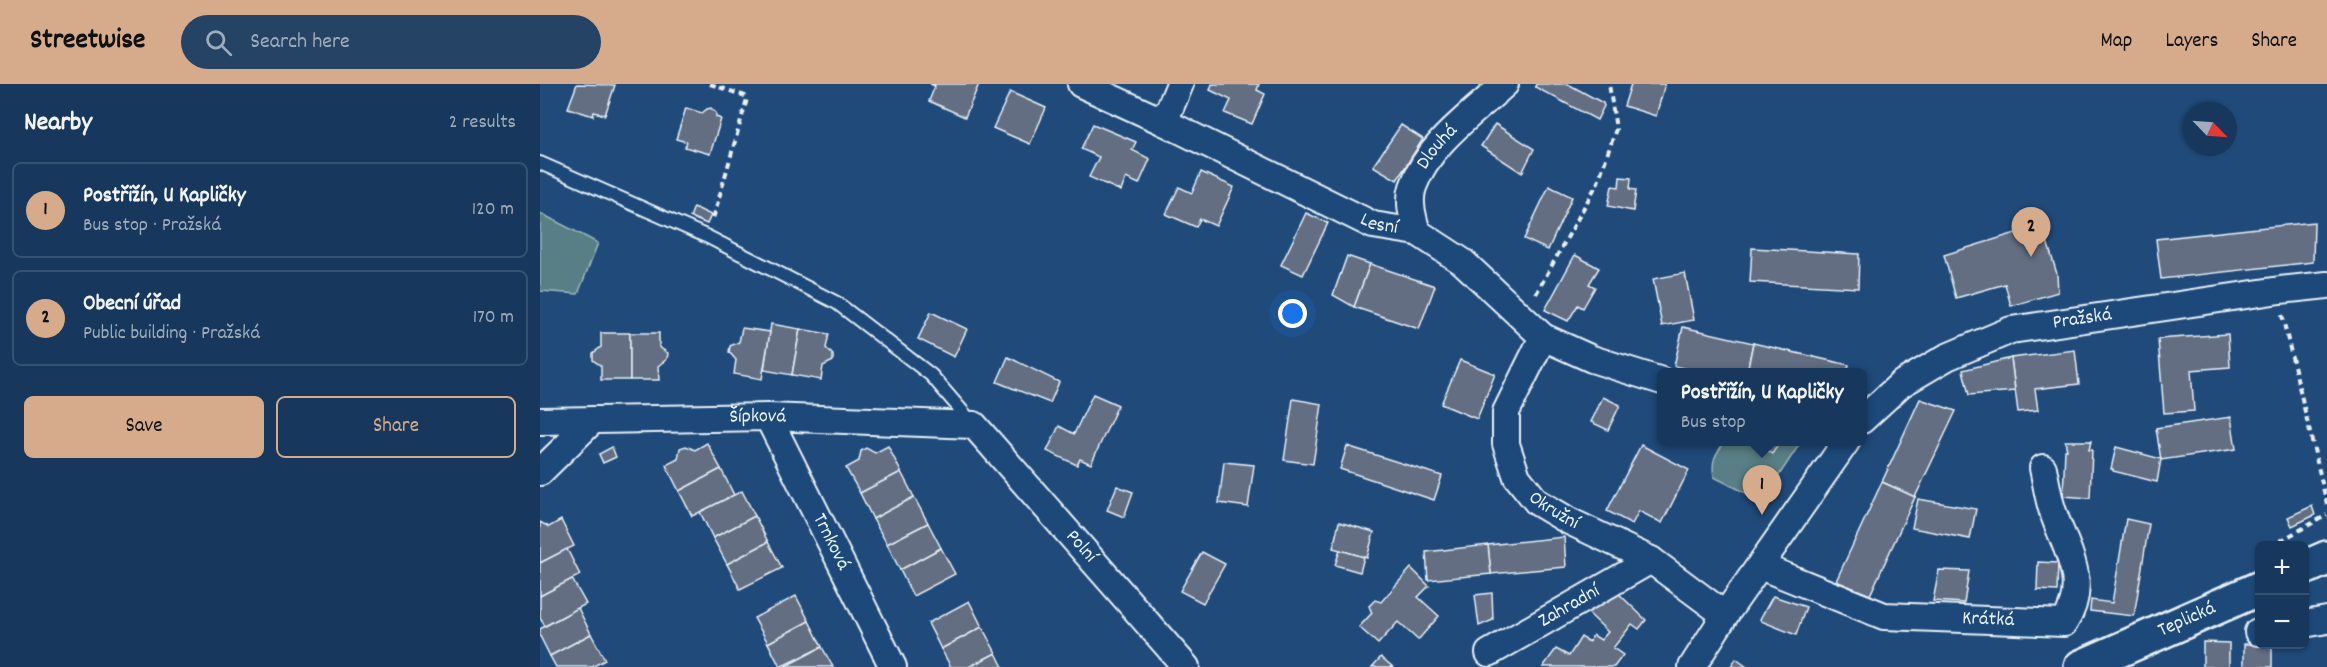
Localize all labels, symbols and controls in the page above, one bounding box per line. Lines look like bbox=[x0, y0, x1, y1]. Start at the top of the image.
search box bbox=[181, 15, 601, 69]
text: Streetwise bbox=[30, 22, 145, 62]
icon: search bbox=[202, 26, 235, 59]
text: Search here bbox=[250, 27, 350, 58]
text: Map bbox=[2101, 27, 2132, 57]
text: Layers bbox=[2165, 27, 2218, 57]
text: Share bbox=[2251, 27, 2297, 57]
north arrow bbox=[2183, 102, 2237, 156]
text: Nearby bbox=[24, 105, 92, 142]
text: 2 results bbox=[449, 109, 516, 137]
street label: Dlouhá bbox=[1410, 118, 1465, 175]
text: Postřižín, U Kapličky bbox=[83, 181, 246, 212]
text: 1 bbox=[43, 196, 48, 224]
text: 120 m bbox=[472, 196, 514, 224]
street label: Lesní bbox=[1355, 206, 1401, 243]
pin: 2 bbox=[2012, 208, 2050, 257]
text: Bus stop · Pražská bbox=[83, 212, 221, 240]
text: Obecní úřad bbox=[83, 289, 181, 320]
your location bbox=[1278, 299, 1307, 328]
street label: Pražská bbox=[2051, 301, 2114, 338]
text: 2 bbox=[41, 304, 50, 332]
text: 170 m bbox=[473, 304, 514, 332]
text: Public building · Pražská bbox=[83, 320, 260, 348]
popup bbox=[1657, 368, 1867, 446]
text: Postřižín, U Kapličky bbox=[1681, 378, 1843, 409]
button: Save bbox=[24, 396, 264, 458]
button: Share bbox=[276, 396, 516, 458]
street label: Šípková bbox=[729, 403, 787, 432]
text: Bus stop bbox=[1681, 409, 1746, 437]
pin: 1 bbox=[1742, 466, 1782, 515]
street label: Okružní bbox=[1520, 486, 1584, 538]
street label: Trnková bbox=[805, 509, 857, 575]
street label: Polní bbox=[1058, 524, 1104, 570]
map controls bbox=[2255, 541, 2309, 649]
button: + bbox=[2255, 541, 2309, 595]
street label: Zahradní bbox=[1534, 577, 1607, 635]
street label: Teplická bbox=[2154, 595, 2221, 645]
button: − bbox=[2255, 595, 2309, 649]
street label: Krátká bbox=[1962, 605, 2015, 635]

